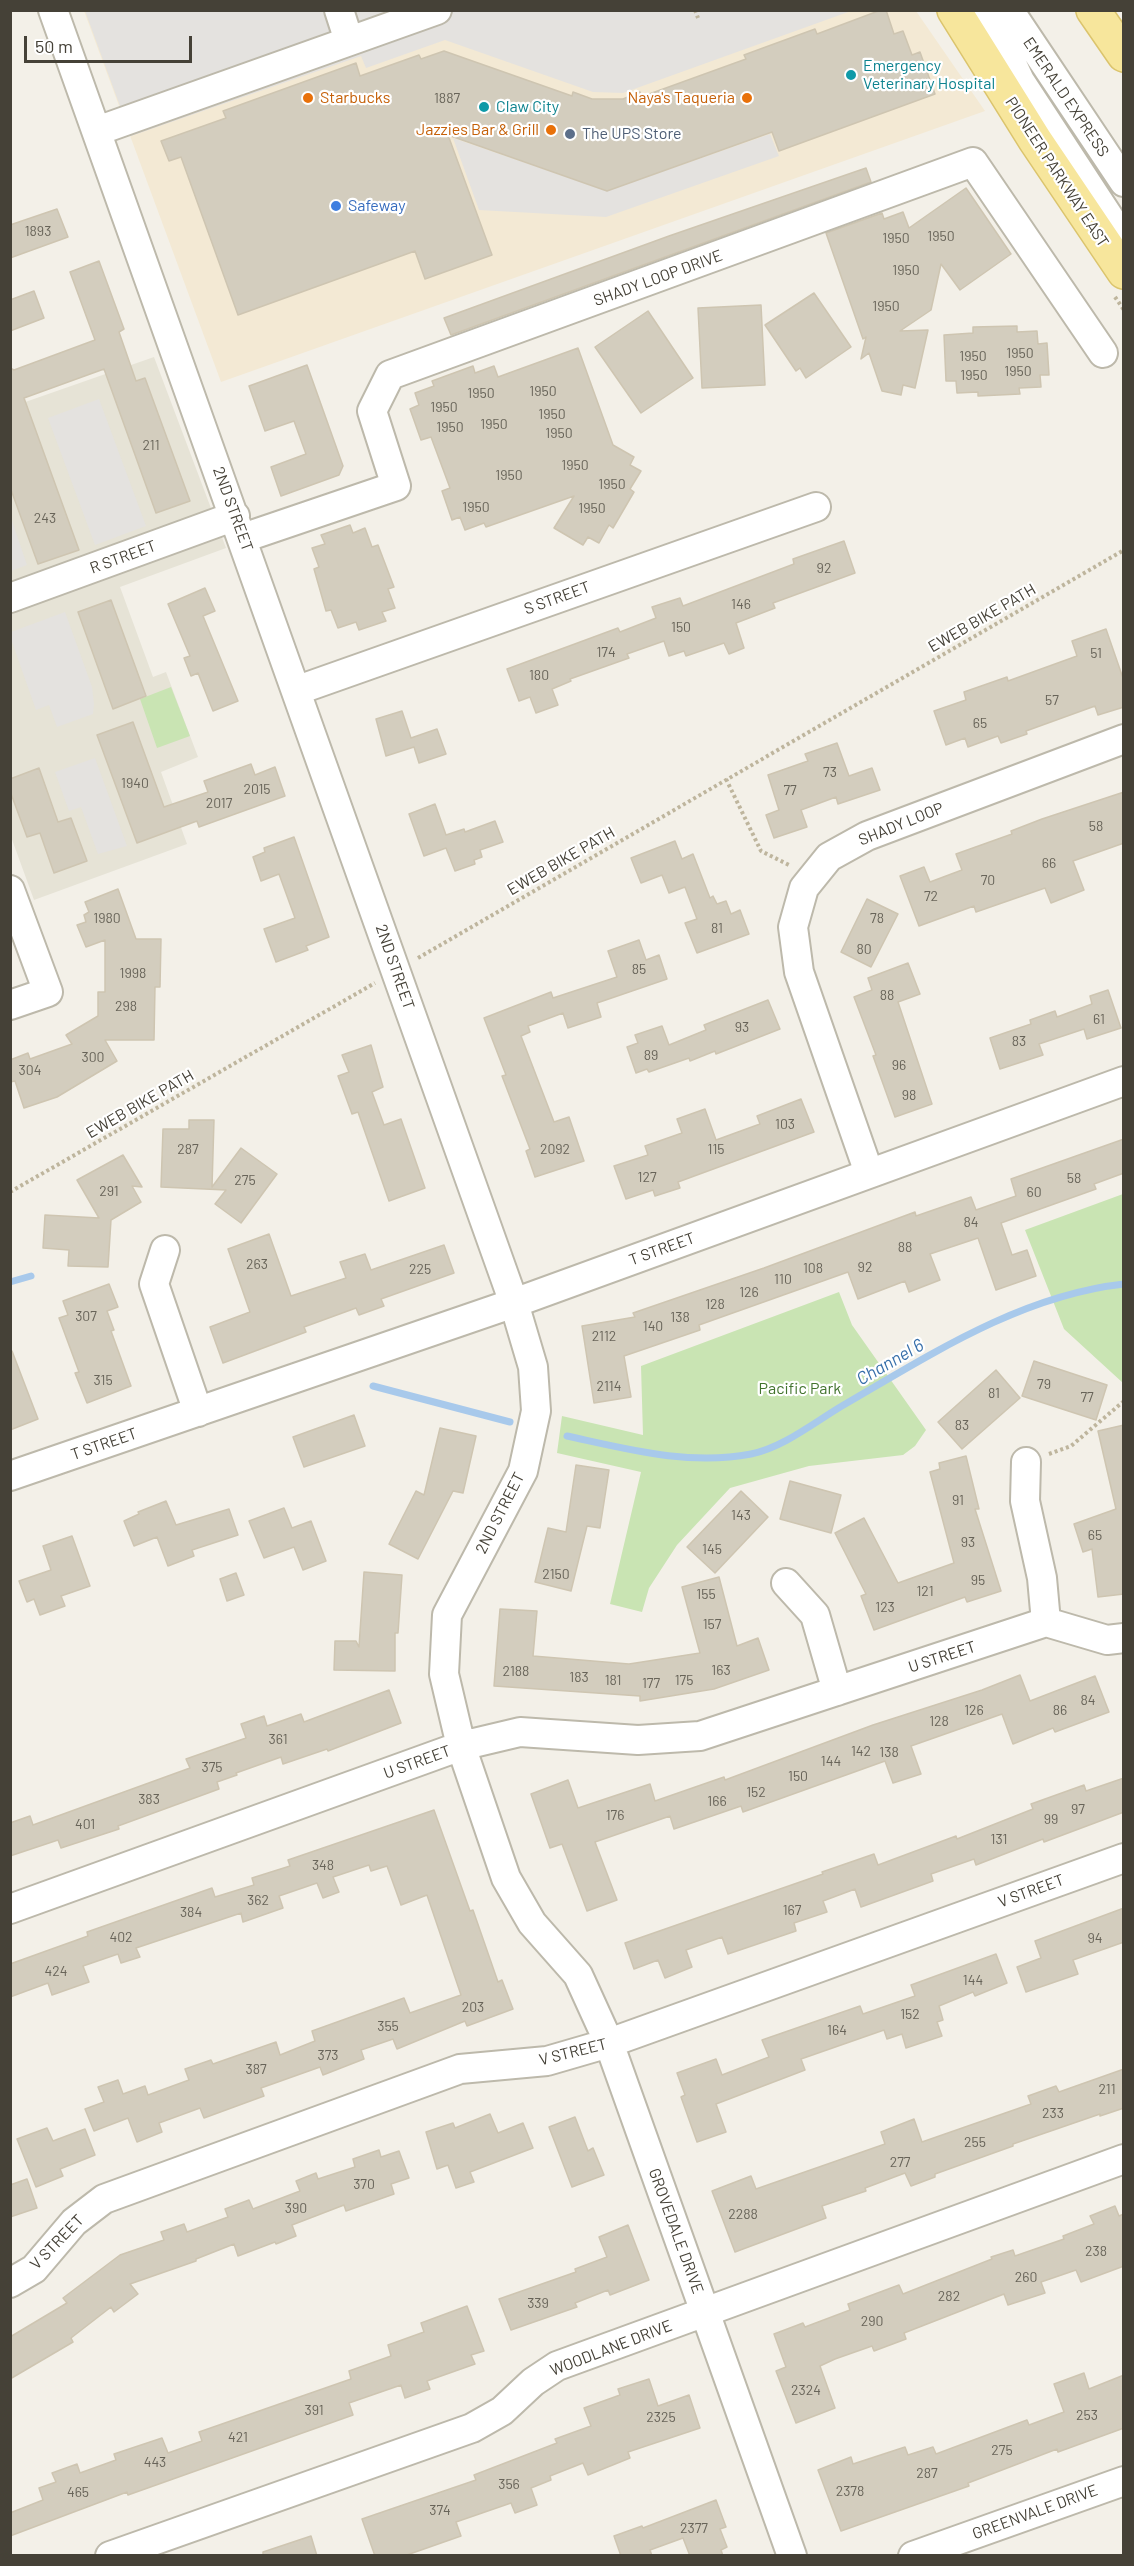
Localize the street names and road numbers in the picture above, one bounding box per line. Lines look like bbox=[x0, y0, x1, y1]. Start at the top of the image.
street label: EMERALD EXPRESS bbox=[1019, 34, 1113, 160]
street label: PIONEER PARKWAY EAST bbox=[1001, 93, 1113, 251]
street label: SHADY LOOP DRIVE bbox=[591, 246, 725, 310]
street label: 2ND STREET bbox=[209, 464, 257, 554]
street label: R STREET bbox=[87, 536, 159, 578]
street label: S STREET bbox=[521, 577, 593, 619]
street label: EWEB BIKE PATH bbox=[925, 579, 1039, 657]
street label: SHADY LOOP bbox=[856, 798, 946, 850]
street label: EWEB BIKE PATH bbox=[504, 822, 618, 900]
street label: 2ND STREET bbox=[371, 922, 419, 1012]
street label: EWEB BIKE PATH bbox=[83, 1065, 197, 1143]
street label: T STREET bbox=[626, 1228, 698, 1270]
street label: T STREET bbox=[68, 1424, 140, 1464]
street label: 2ND STREET bbox=[471, 1469, 529, 1557]
street label: U STREET bbox=[906, 1637, 978, 1677]
street label: U STREET bbox=[381, 1741, 453, 1783]
street label: V STREET bbox=[995, 1870, 1067, 1912]
street label: V STREET bbox=[537, 2034, 609, 2070]
street label: GROVEDALE DRIVE bbox=[644, 2166, 708, 2296]
street label: V STREET bbox=[26, 2211, 88, 2273]
street label: WOODLANE DRIVE bbox=[547, 2316, 675, 2380]
street label: GREENVALE DRIVE bbox=[970, 2480, 1100, 2544]

